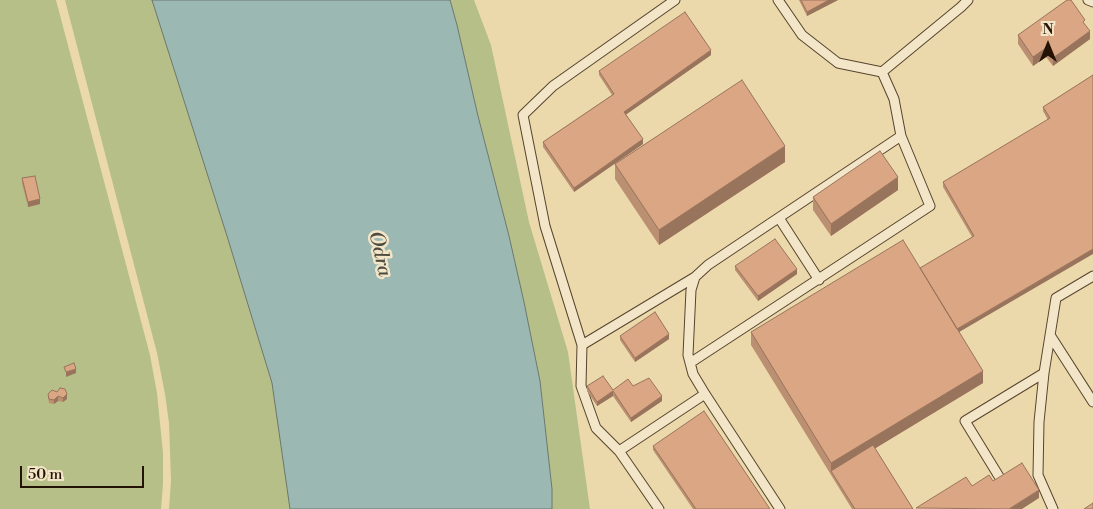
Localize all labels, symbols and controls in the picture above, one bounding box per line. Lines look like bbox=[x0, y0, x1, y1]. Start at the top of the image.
north arrow bbox=[1023, 20, 1073, 70]
text: N bbox=[1042, 21, 1054, 39]
water label: Odra bbox=[362, 229, 396, 279]
scale bar bbox=[22, 456, 146, 488]
text: 50 m bbox=[28, 465, 62, 484]

